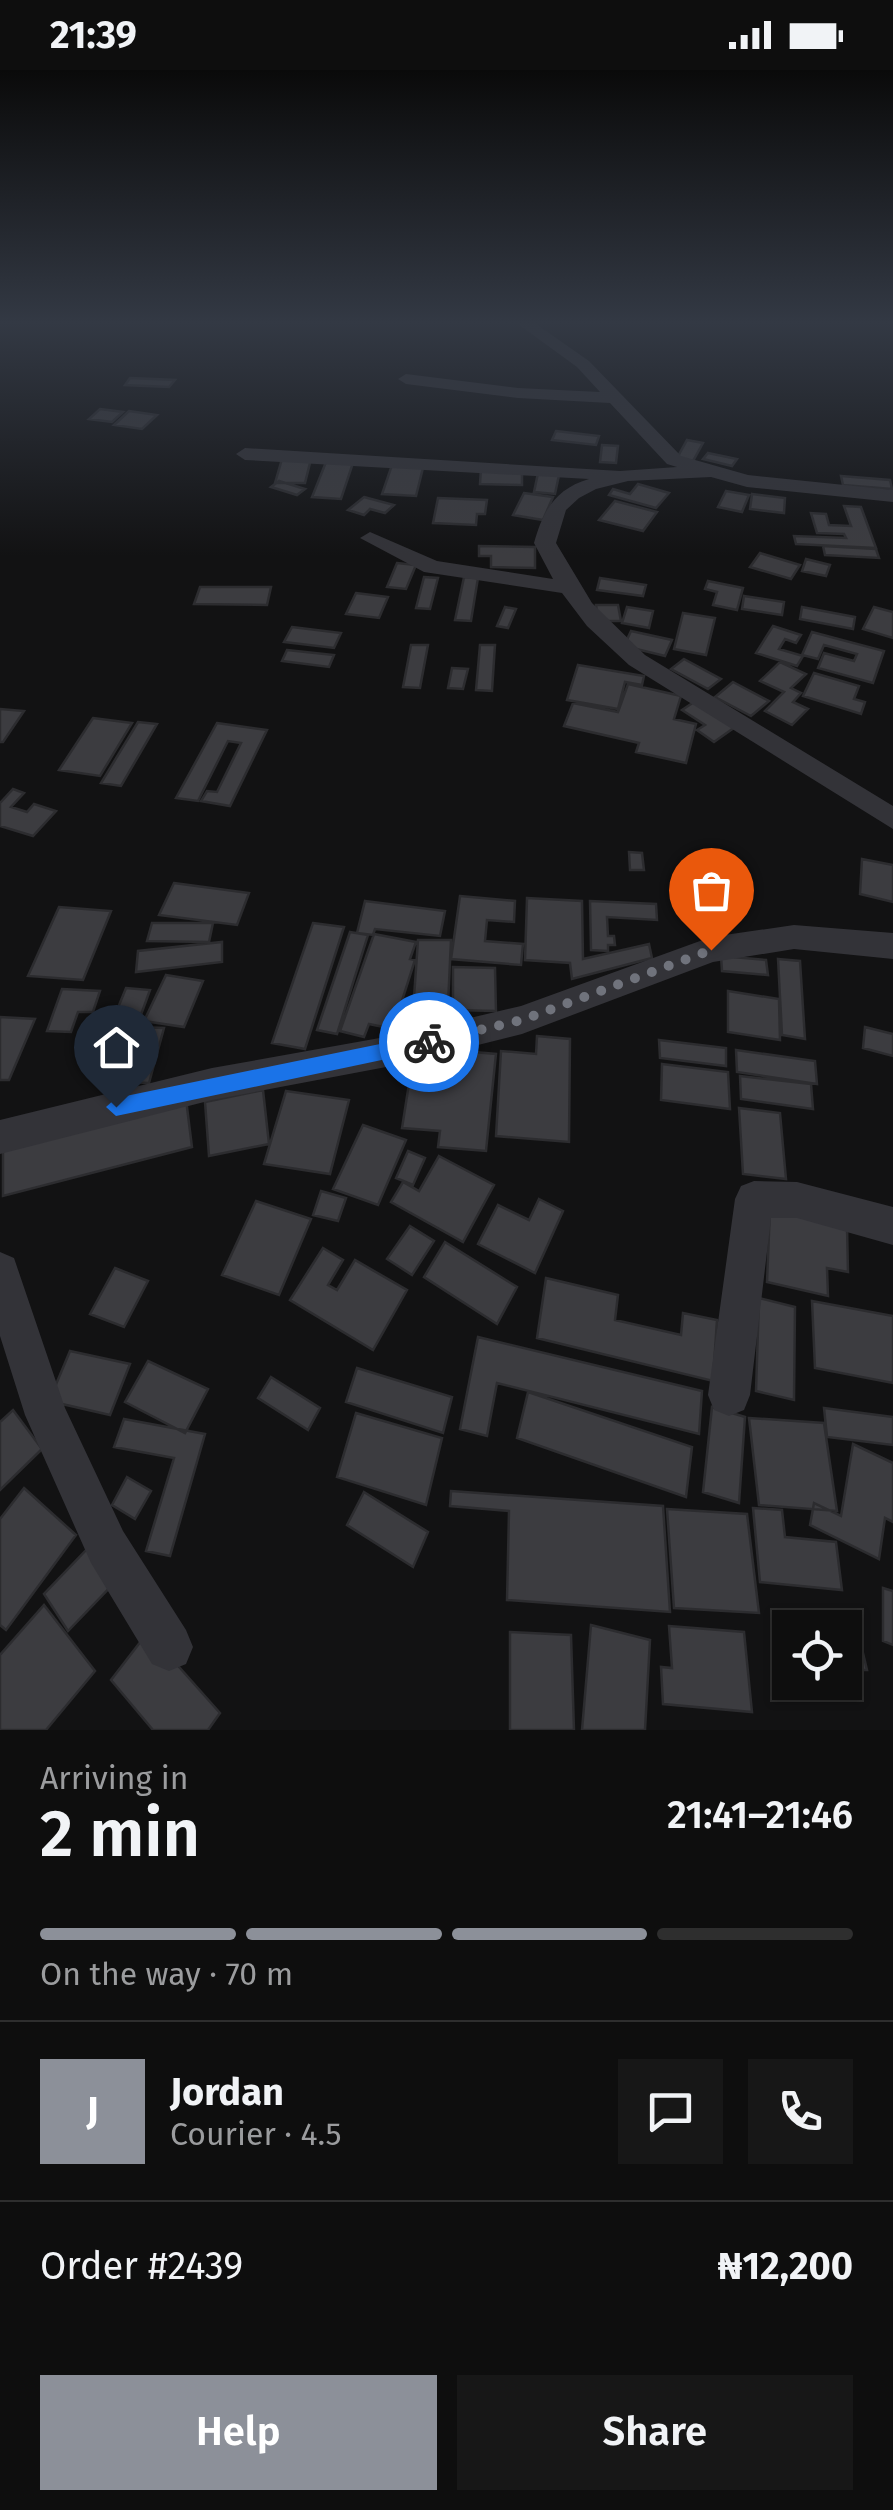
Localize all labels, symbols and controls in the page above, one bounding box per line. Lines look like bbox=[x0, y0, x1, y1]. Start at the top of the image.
text: 21:39 bbox=[50, 12, 137, 58]
pin bbox=[669, 848, 754, 951]
icon: bag bbox=[684, 863, 739, 918]
courier bbox=[379, 992, 479, 1092]
pin bbox=[74, 1005, 159, 1108]
icon: bike bbox=[402, 1015, 457, 1070]
icon: home bbox=[89, 1020, 144, 1075]
map controls bbox=[772, 1610, 862, 1700]
button: locate bbox=[772, 1610, 862, 1700]
text: Arriving in bbox=[40, 1759, 188, 1797]
text: 21:41–21:46 bbox=[667, 1792, 853, 1838]
text: 2 min bbox=[40, 1795, 200, 1873]
text: On the way · 70 m bbox=[40, 1955, 293, 1993]
button: chat bbox=[618, 2059, 723, 2164]
button: phone bbox=[748, 2059, 853, 2164]
text: Jordan bbox=[170, 2069, 284, 2115]
text: J bbox=[86, 2088, 99, 2134]
text: Courier · 4.5 bbox=[170, 2115, 341, 2153]
text: Order #2439 bbox=[40, 2243, 243, 2289]
text: ₦12,200 bbox=[718, 2243, 853, 2289]
button: Help bbox=[40, 2375, 437, 2490]
button: Share bbox=[457, 2375, 853, 2490]

